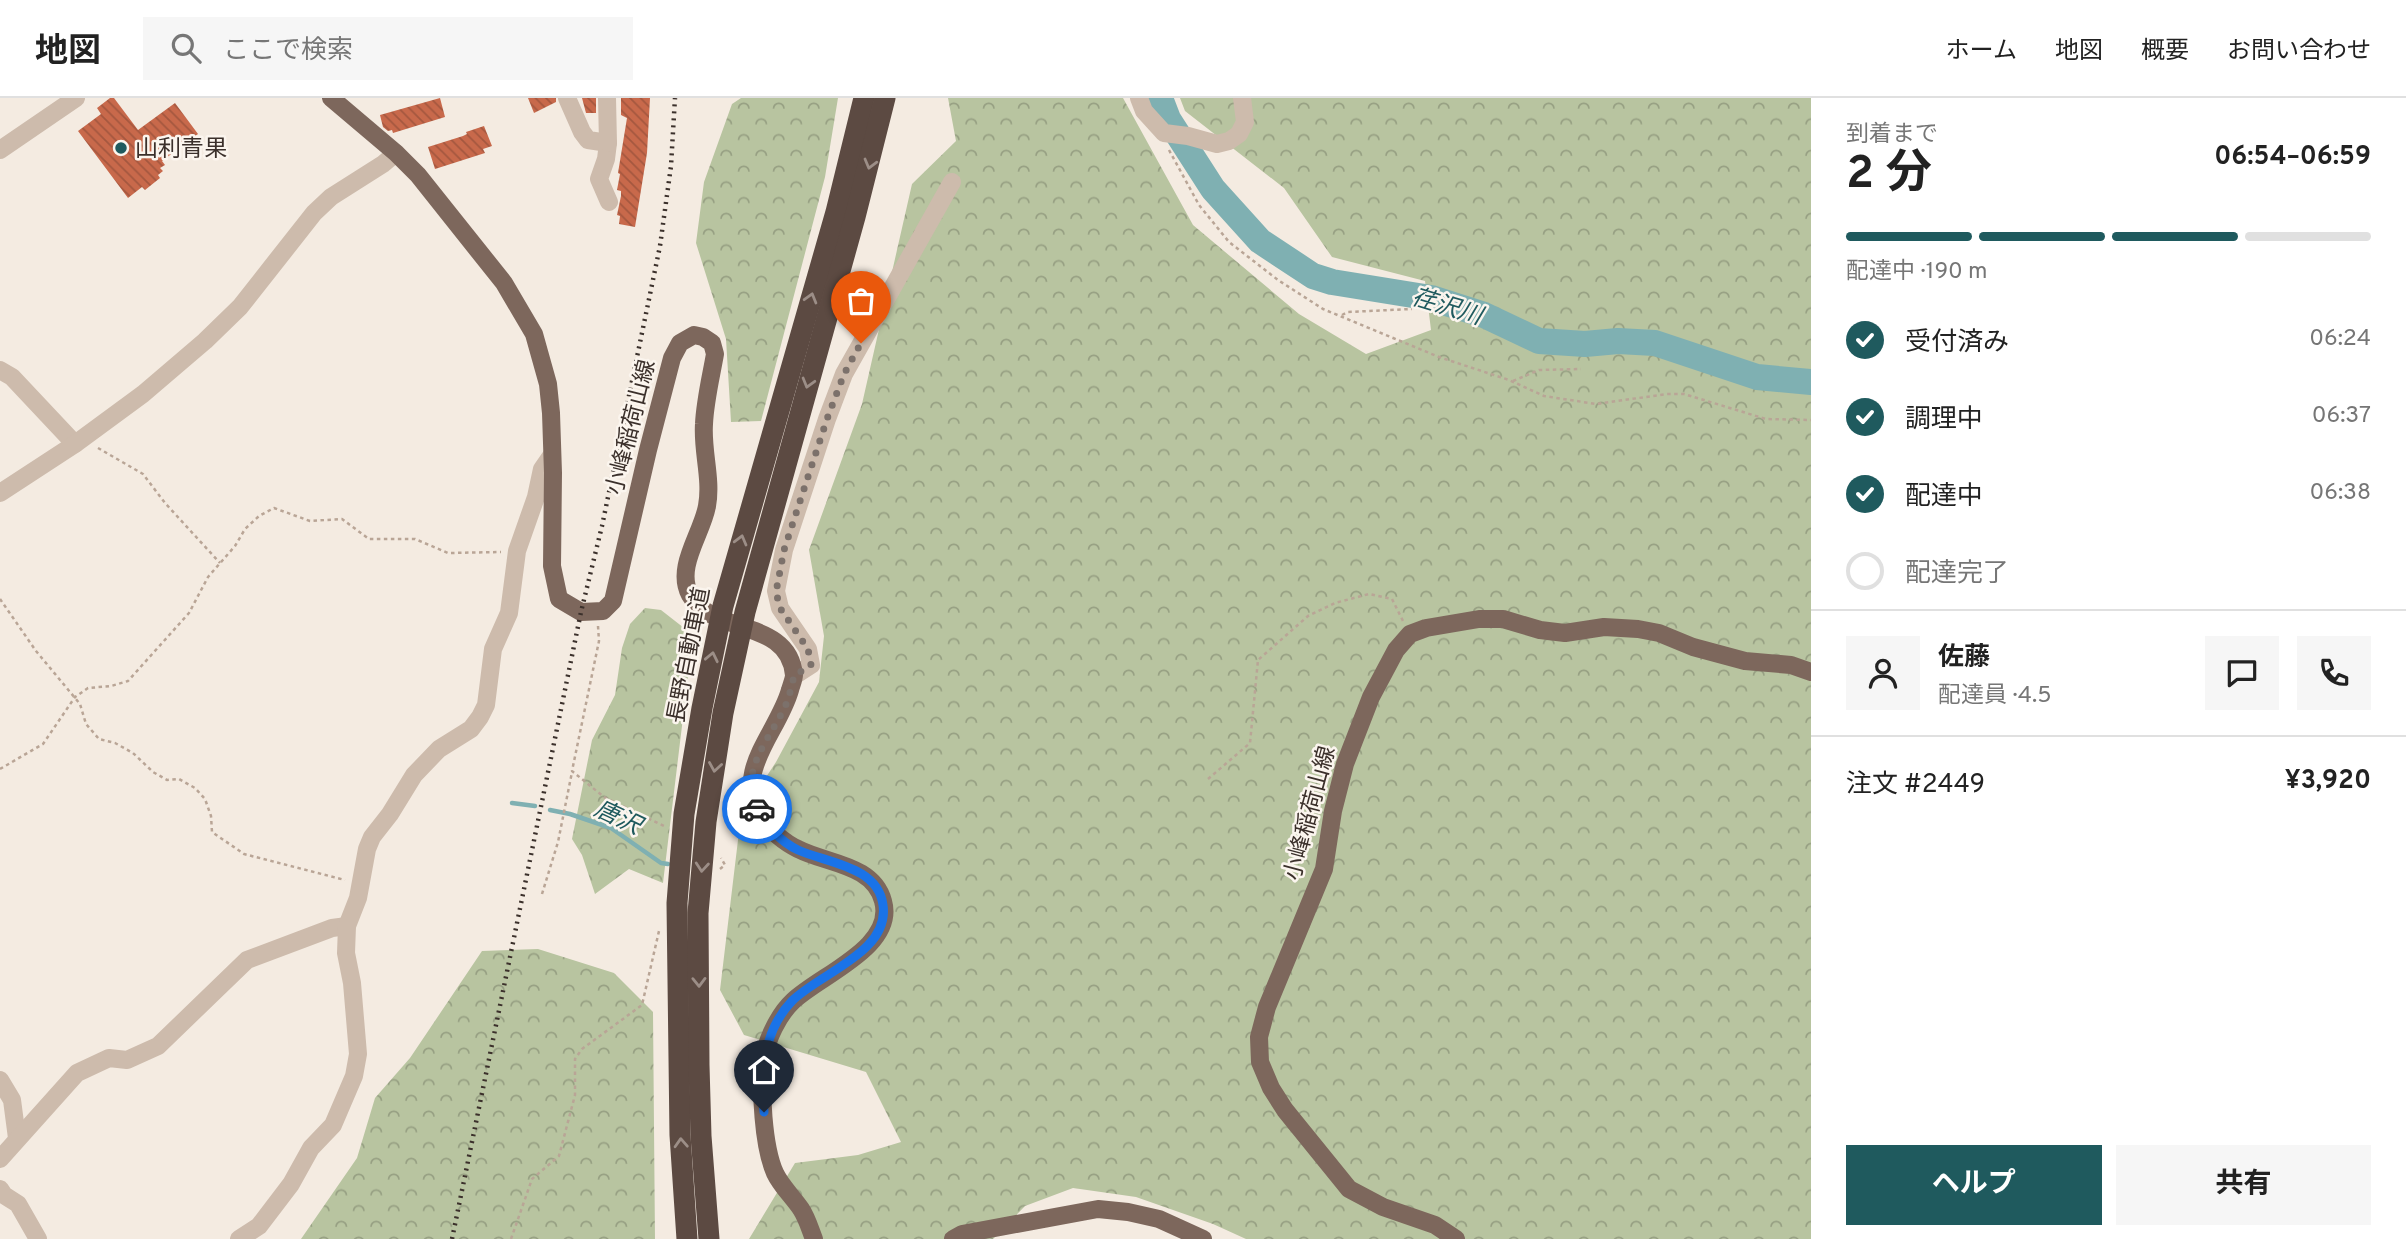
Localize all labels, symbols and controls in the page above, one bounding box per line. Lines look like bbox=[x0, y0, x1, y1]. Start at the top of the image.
search box bbox=[143, 17, 633, 80]
icon: search bbox=[167, 29, 205, 67]
text: 地図 bbox=[35, 32, 101, 74]
text: ここで検索 bbox=[223, 35, 353, 68]
text: ホーム bbox=[1946, 37, 2017, 67]
text: 地図 bbox=[2055, 37, 2103, 67]
text: 概要 bbox=[2141, 37, 2189, 67]
text: お問い合わせ bbox=[2227, 37, 2371, 67]
text: 到着まで bbox=[1846, 121, 1938, 150]
place label: 山利青果 bbox=[135, 136, 227, 165]
marker: 山利青果 bbox=[113, 140, 129, 156]
text: 06:54–06:59 bbox=[2214, 141, 2371, 174]
text: 2 分 bbox=[1846, 146, 1932, 205]
one-way arrow bbox=[863, 158, 878, 170]
text: 配達中 · 190 m bbox=[1846, 258, 1988, 287]
pin bbox=[831, 271, 891, 343]
icon: bag bbox=[842, 282, 880, 320]
water label: 荏沢川 bbox=[1408, 283, 1488, 334]
one-way arrow bbox=[802, 292, 817, 304]
icon: check bbox=[1846, 321, 1884, 359]
text: 06:24 bbox=[2309, 325, 2371, 354]
text: 受付済み bbox=[1905, 327, 2009, 360]
street label: 小峰稲荷山線 bbox=[602, 357, 663, 498]
one-way arrow bbox=[802, 377, 816, 389]
icon: check bbox=[1846, 398, 1884, 436]
text: 06:37 bbox=[2312, 402, 2371, 431]
text: 調理中 bbox=[1905, 404, 1983, 437]
icon: check bbox=[1846, 475, 1884, 513]
text: 06:38 bbox=[2309, 479, 2371, 508]
text: 配達中 bbox=[1905, 481, 1983, 514]
one-way arrow bbox=[733, 534, 747, 546]
text: 配達完了 bbox=[1905, 558, 2009, 591]
street label: 長野自動車道 bbox=[663, 585, 718, 726]
button: person bbox=[1846, 636, 1920, 710]
button: chat bbox=[2205, 636, 2279, 710]
button: phone bbox=[2297, 636, 2371, 710]
text: 佐藤 bbox=[1938, 642, 1990, 675]
one-way arrow bbox=[704, 651, 719, 663]
text: 配達員 · 4.5 bbox=[1938, 682, 2052, 711]
street label: 小峰稲荷山線 bbox=[1280, 743, 1343, 884]
one-way arrow bbox=[708, 761, 723, 773]
text: ¥3,920 bbox=[2285, 765, 2371, 798]
text: 注文 #2449 bbox=[1846, 769, 1985, 802]
courier bbox=[722, 774, 792, 844]
icon: car bbox=[738, 790, 776, 828]
water label: 唐沢 bbox=[589, 795, 648, 844]
one-way arrow bbox=[695, 862, 710, 873]
one-way arrow bbox=[691, 977, 707, 987]
pin bbox=[734, 1040, 794, 1112]
icon: home bbox=[745, 1051, 783, 1089]
one-way arrow bbox=[673, 1137, 688, 1148]
button: ヘルプ bbox=[1846, 1145, 2102, 1225]
button: 共有 bbox=[2116, 1145, 2371, 1225]

